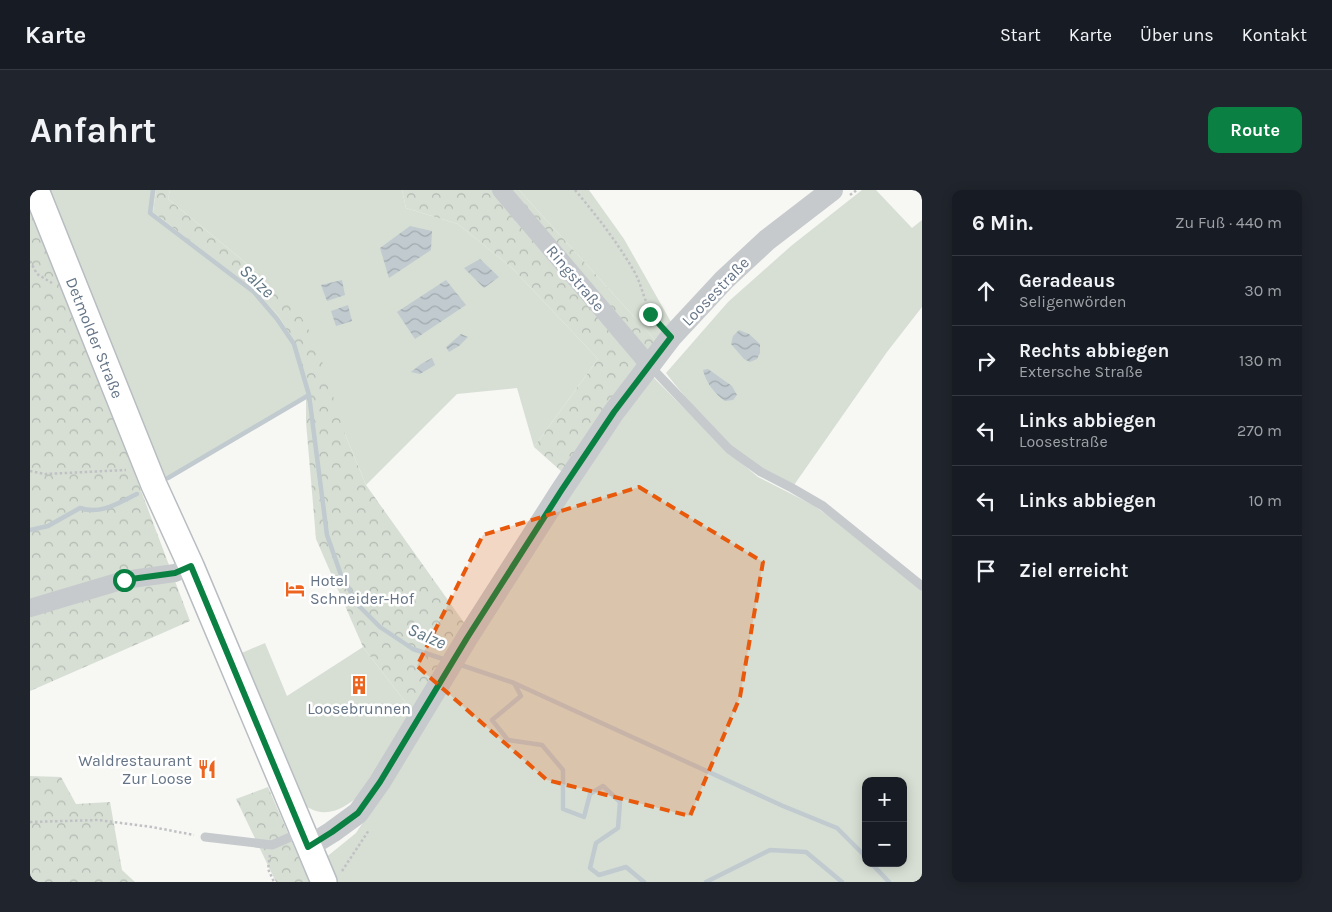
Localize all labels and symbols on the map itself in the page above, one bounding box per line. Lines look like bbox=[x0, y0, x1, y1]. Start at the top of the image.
street label: Ringstraße bbox=[543, 241, 609, 315]
street label: Loosestraße bbox=[678, 253, 753, 330]
water label: Salze bbox=[235, 260, 279, 302]
street label: Detmolder Straße bbox=[62, 275, 127, 401]
route end bbox=[639, 303, 662, 326]
route start bbox=[113, 569, 136, 592]
place label: Hotel Schneider-Hof bbox=[310, 571, 415, 608]
hotel icon: Hotel Schneider-Hof bbox=[284, 578, 306, 600]
water label: Salze bbox=[405, 618, 449, 654]
building icon: Loosebrunnen bbox=[348, 674, 370, 696]
place label: Loosebrunnen bbox=[307, 699, 411, 718]
place label: Waldrestaurant Zur Loose bbox=[78, 751, 192, 788]
restaurant icon: Waldrestaurant Zur Loose bbox=[196, 758, 218, 780]

